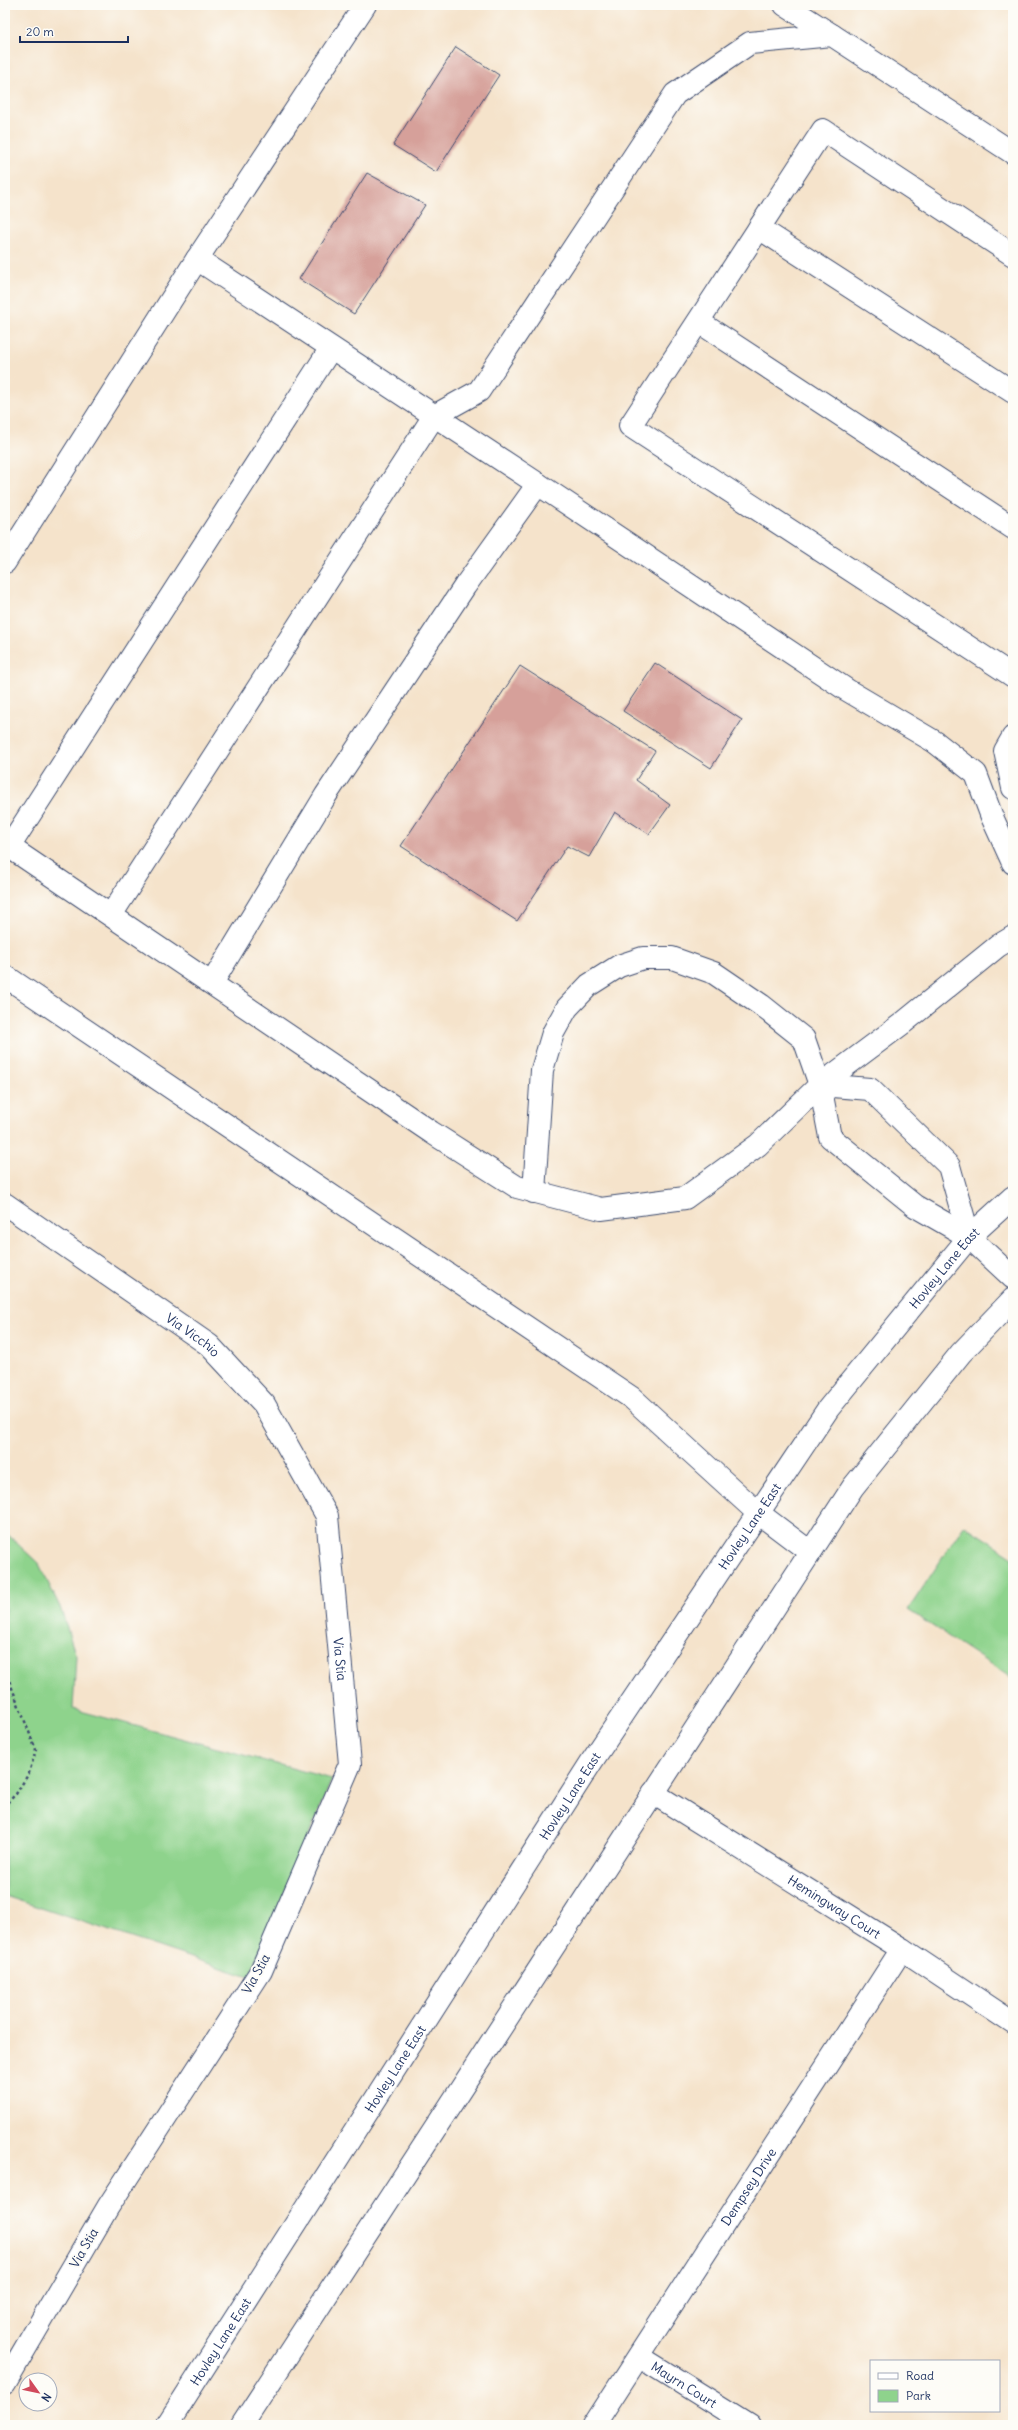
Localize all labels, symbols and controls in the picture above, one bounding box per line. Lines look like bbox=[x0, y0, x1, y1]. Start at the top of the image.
scale bar bbox=[20, 18, 128, 44]
text: 20 m bbox=[26, 24, 54, 39]
street label: Hovley Lane East bbox=[905, 1223, 983, 1312]
street label: Via Vicchio bbox=[162, 1309, 224, 1360]
street label: Hovley Lane East bbox=[714, 1479, 785, 1573]
street label: Via Stia bbox=[330, 1637, 351, 1682]
street label: Hovley Lane East bbox=[535, 1748, 604, 1843]
street label: Hemingway Court bbox=[785, 1871, 885, 1942]
street label: Via Stia bbox=[238, 1951, 274, 1997]
street label: Hovley Lane East bbox=[361, 2021, 430, 2116]
street label: Dempsey Drive bbox=[717, 2144, 780, 2229]
street label: Via Stia bbox=[66, 2225, 102, 2271]
street label: Hovley Lane East bbox=[186, 2294, 255, 2389]
street label: Mayrn Court bbox=[648, 2358, 721, 2412]
legend bbox=[870, 2360, 1000, 2412]
text: Road bbox=[906, 2368, 934, 2383]
north arrow bbox=[18, 2372, 58, 2412]
text: Park bbox=[906, 2388, 931, 2403]
text: N bbox=[38, 2390, 54, 2404]

